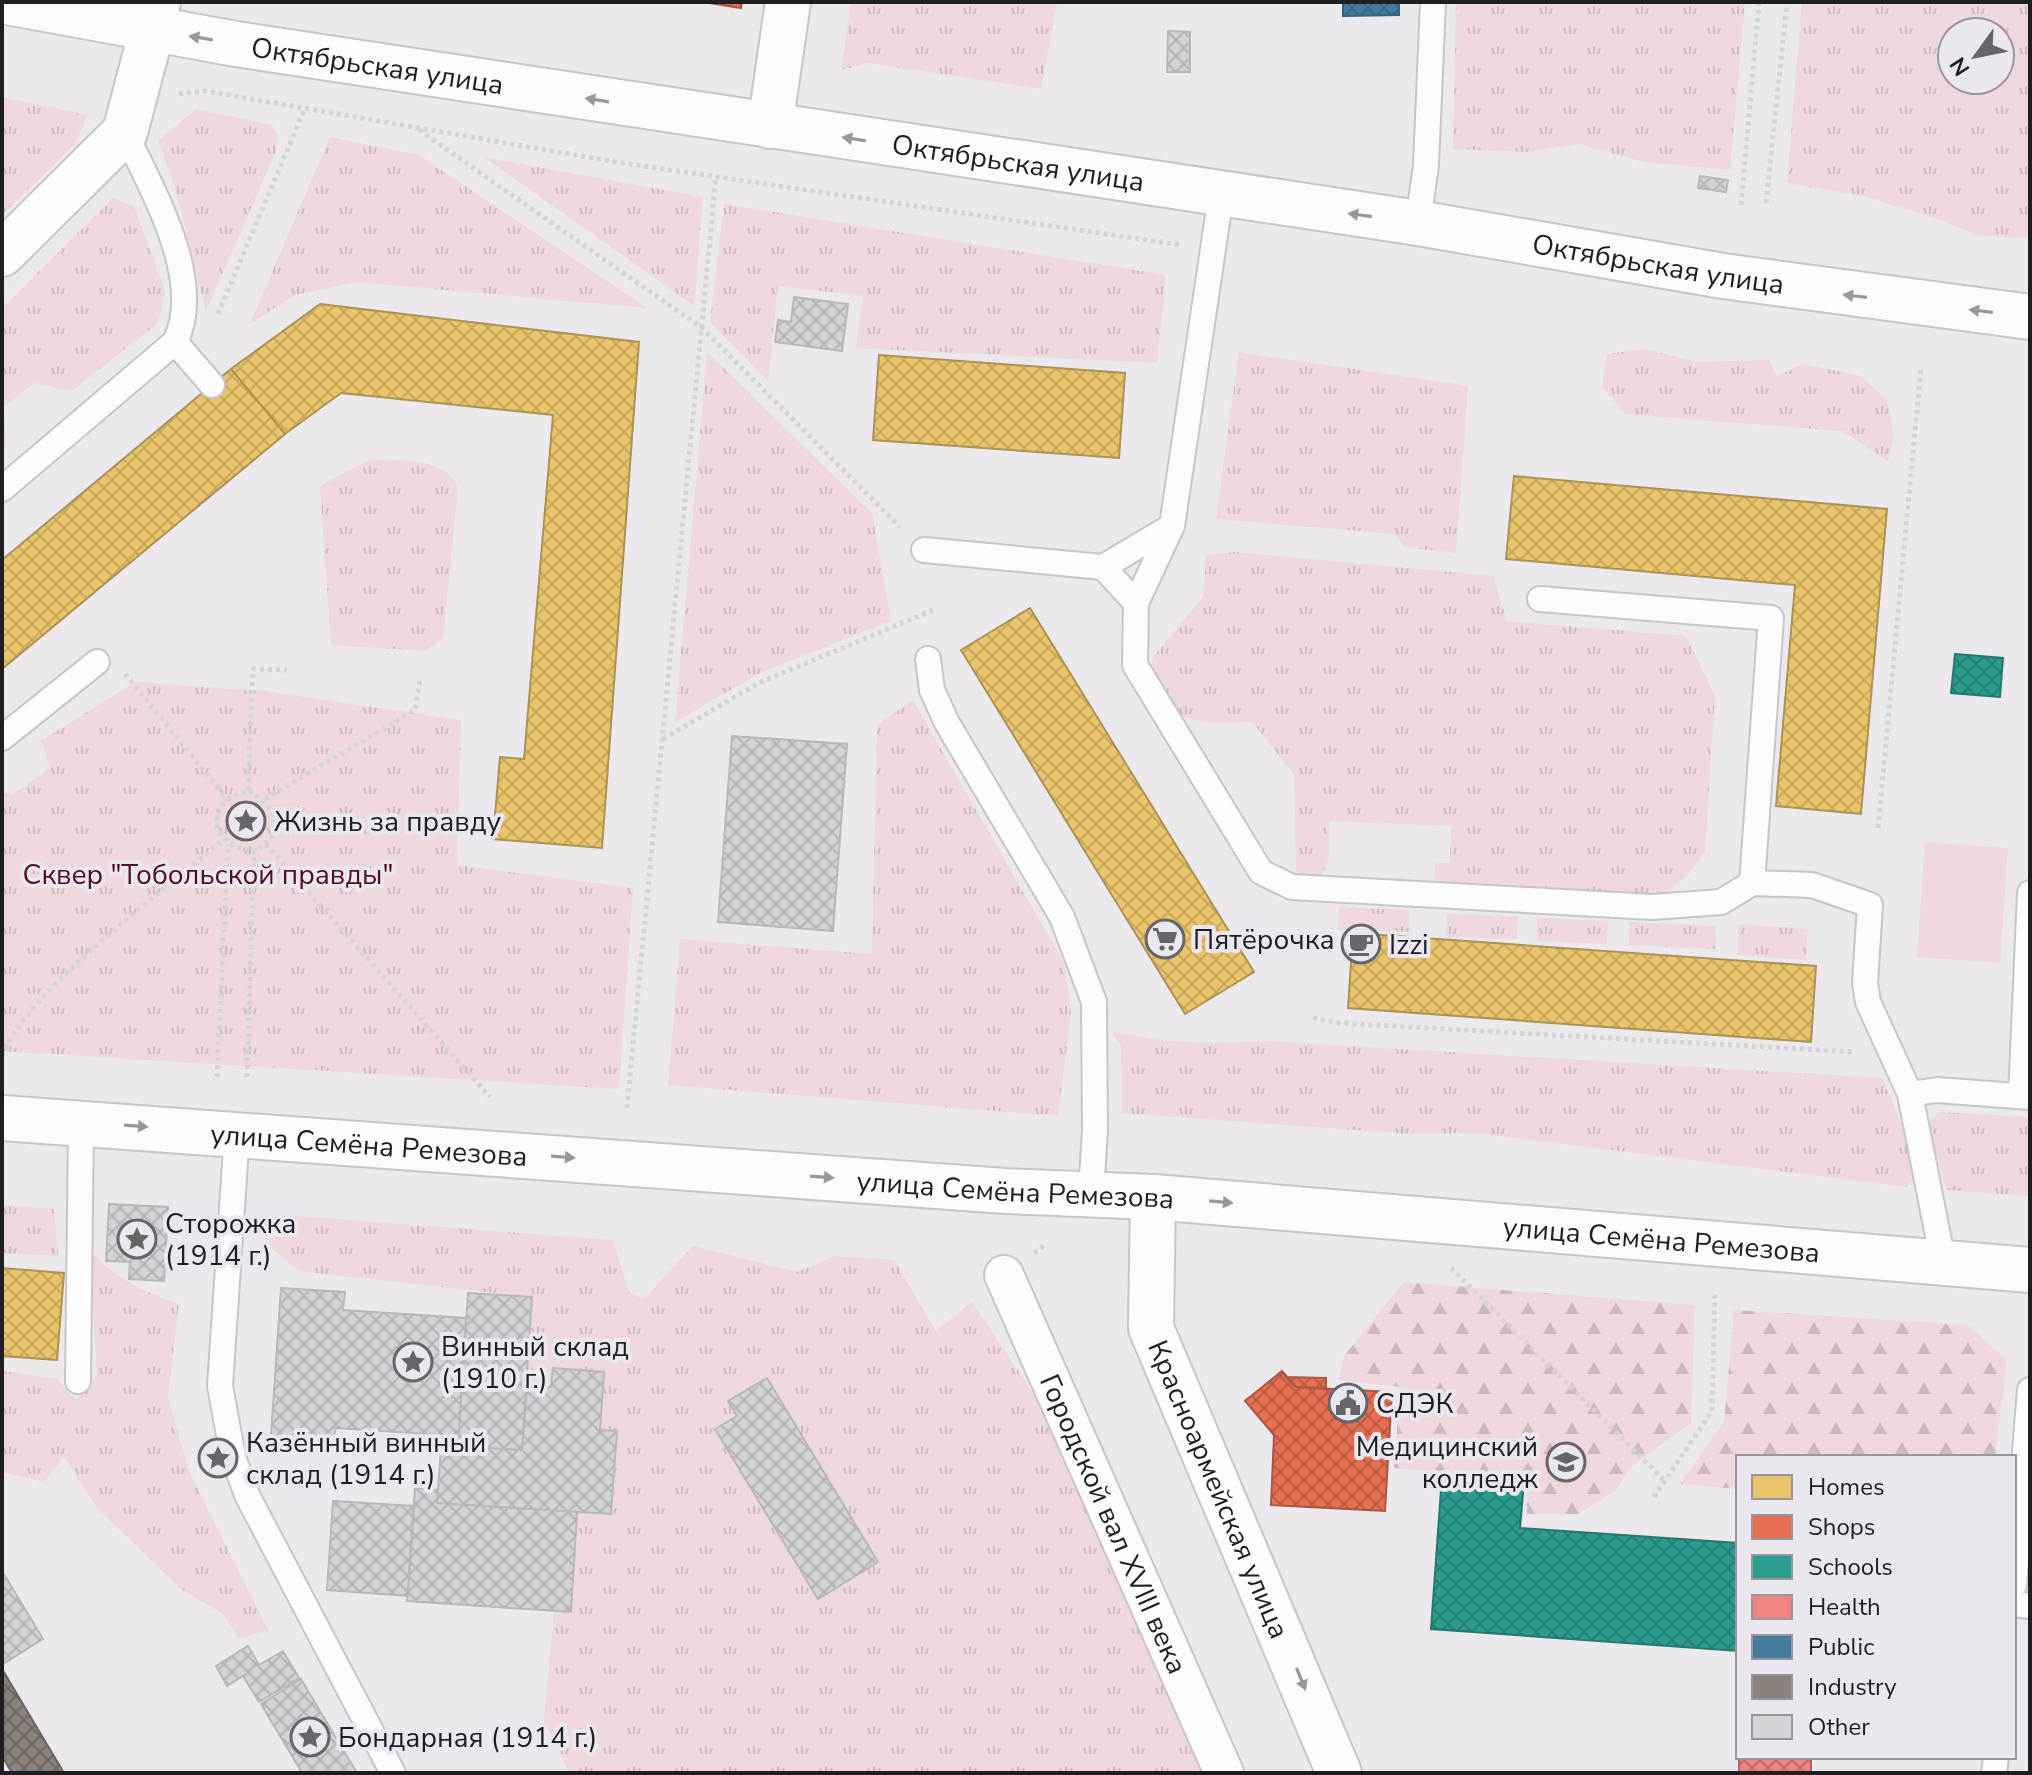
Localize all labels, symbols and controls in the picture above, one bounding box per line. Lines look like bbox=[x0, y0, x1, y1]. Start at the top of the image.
north arrow bbox=[1936, 16, 2016, 96]
street label: Октябрьская улица bbox=[249, 29, 506, 104]
one-way arrow bbox=[188, 31, 213, 44]
text: N bbox=[1943, 51, 1977, 81]
one-way arrow bbox=[584, 93, 609, 105]
street label: Октябрьская улица bbox=[889, 126, 1147, 201]
one-way arrow bbox=[841, 132, 866, 145]
one-way arrow bbox=[1347, 208, 1372, 221]
street label: Октябрьская улица bbox=[1529, 225, 1786, 304]
one-way arrow bbox=[1842, 289, 1867, 302]
one-way arrow bbox=[1968, 305, 1993, 318]
place icon: Жизнь за правду bbox=[225, 800, 267, 842]
place label: Жизнь за правду bbox=[274, 803, 501, 841]
park label: Сквер "Тобольской правды" bbox=[23, 856, 393, 894]
supermarket icon: Пятёрочка bbox=[1144, 918, 1186, 960]
place label: Пятёрочка bbox=[1193, 921, 1335, 959]
cafe icon: Izzi bbox=[1340, 923, 1382, 965]
place label: Izzi bbox=[1389, 926, 1429, 964]
street label: улица Семёна Ремезова bbox=[209, 1115, 529, 1176]
one-way arrow bbox=[124, 1120, 149, 1133]
one-way arrow bbox=[551, 1151, 576, 1164]
street label: улица Семёна Ремезова bbox=[855, 1162, 1176, 1219]
one-way arrow bbox=[810, 1171, 835, 1184]
one-way arrow bbox=[1209, 1196, 1234, 1209]
place label: Сторожка (1914 г.) bbox=[165, 1205, 296, 1275]
street label: улица Семёна Ремезова bbox=[1501, 1208, 1821, 1272]
place icon: Сторожка (1914 г.) bbox=[116, 1218, 158, 1260]
place label: Винный склад (1910 г.) bbox=[441, 1328, 629, 1398]
street label: Красноармейская улица bbox=[1138, 1335, 1298, 1645]
place icon: Винный склад (1910 г.) bbox=[392, 1341, 434, 1383]
street label: Городской вал XVIII века bbox=[1030, 1368, 1196, 1680]
public building icon: СДЭК bbox=[1327, 1382, 1369, 1424]
place label: СДЭК bbox=[1376, 1385, 1453, 1423]
place label: Казённый винный склад (1914 г.) bbox=[246, 1424, 486, 1494]
place label: Медицинский колледж bbox=[1356, 1428, 1538, 1498]
place icon: Казённый винный склад (1914 г.) bbox=[197, 1437, 239, 1479]
school or university icon: Медицинский колледж bbox=[1545, 1441, 1587, 1483]
legend bbox=[1736, 1455, 2016, 1759]
text: Homes bbox=[1808, 1471, 1884, 1503]
text: Shops bbox=[1808, 1511, 1875, 1543]
text: Schools bbox=[1808, 1551, 1893, 1583]
text: Health bbox=[1808, 1591, 1881, 1623]
text: Public bbox=[1808, 1631, 1874, 1663]
one-way arrow bbox=[1295, 1667, 1308, 1691]
text: Industry bbox=[1808, 1671, 1897, 1703]
text: Other bbox=[1808, 1711, 1870, 1743]
place icon: Бондарная (1914 г.) bbox=[289, 1716, 331, 1758]
place label: Бондарная (1914 г.) bbox=[338, 1719, 598, 1757]

